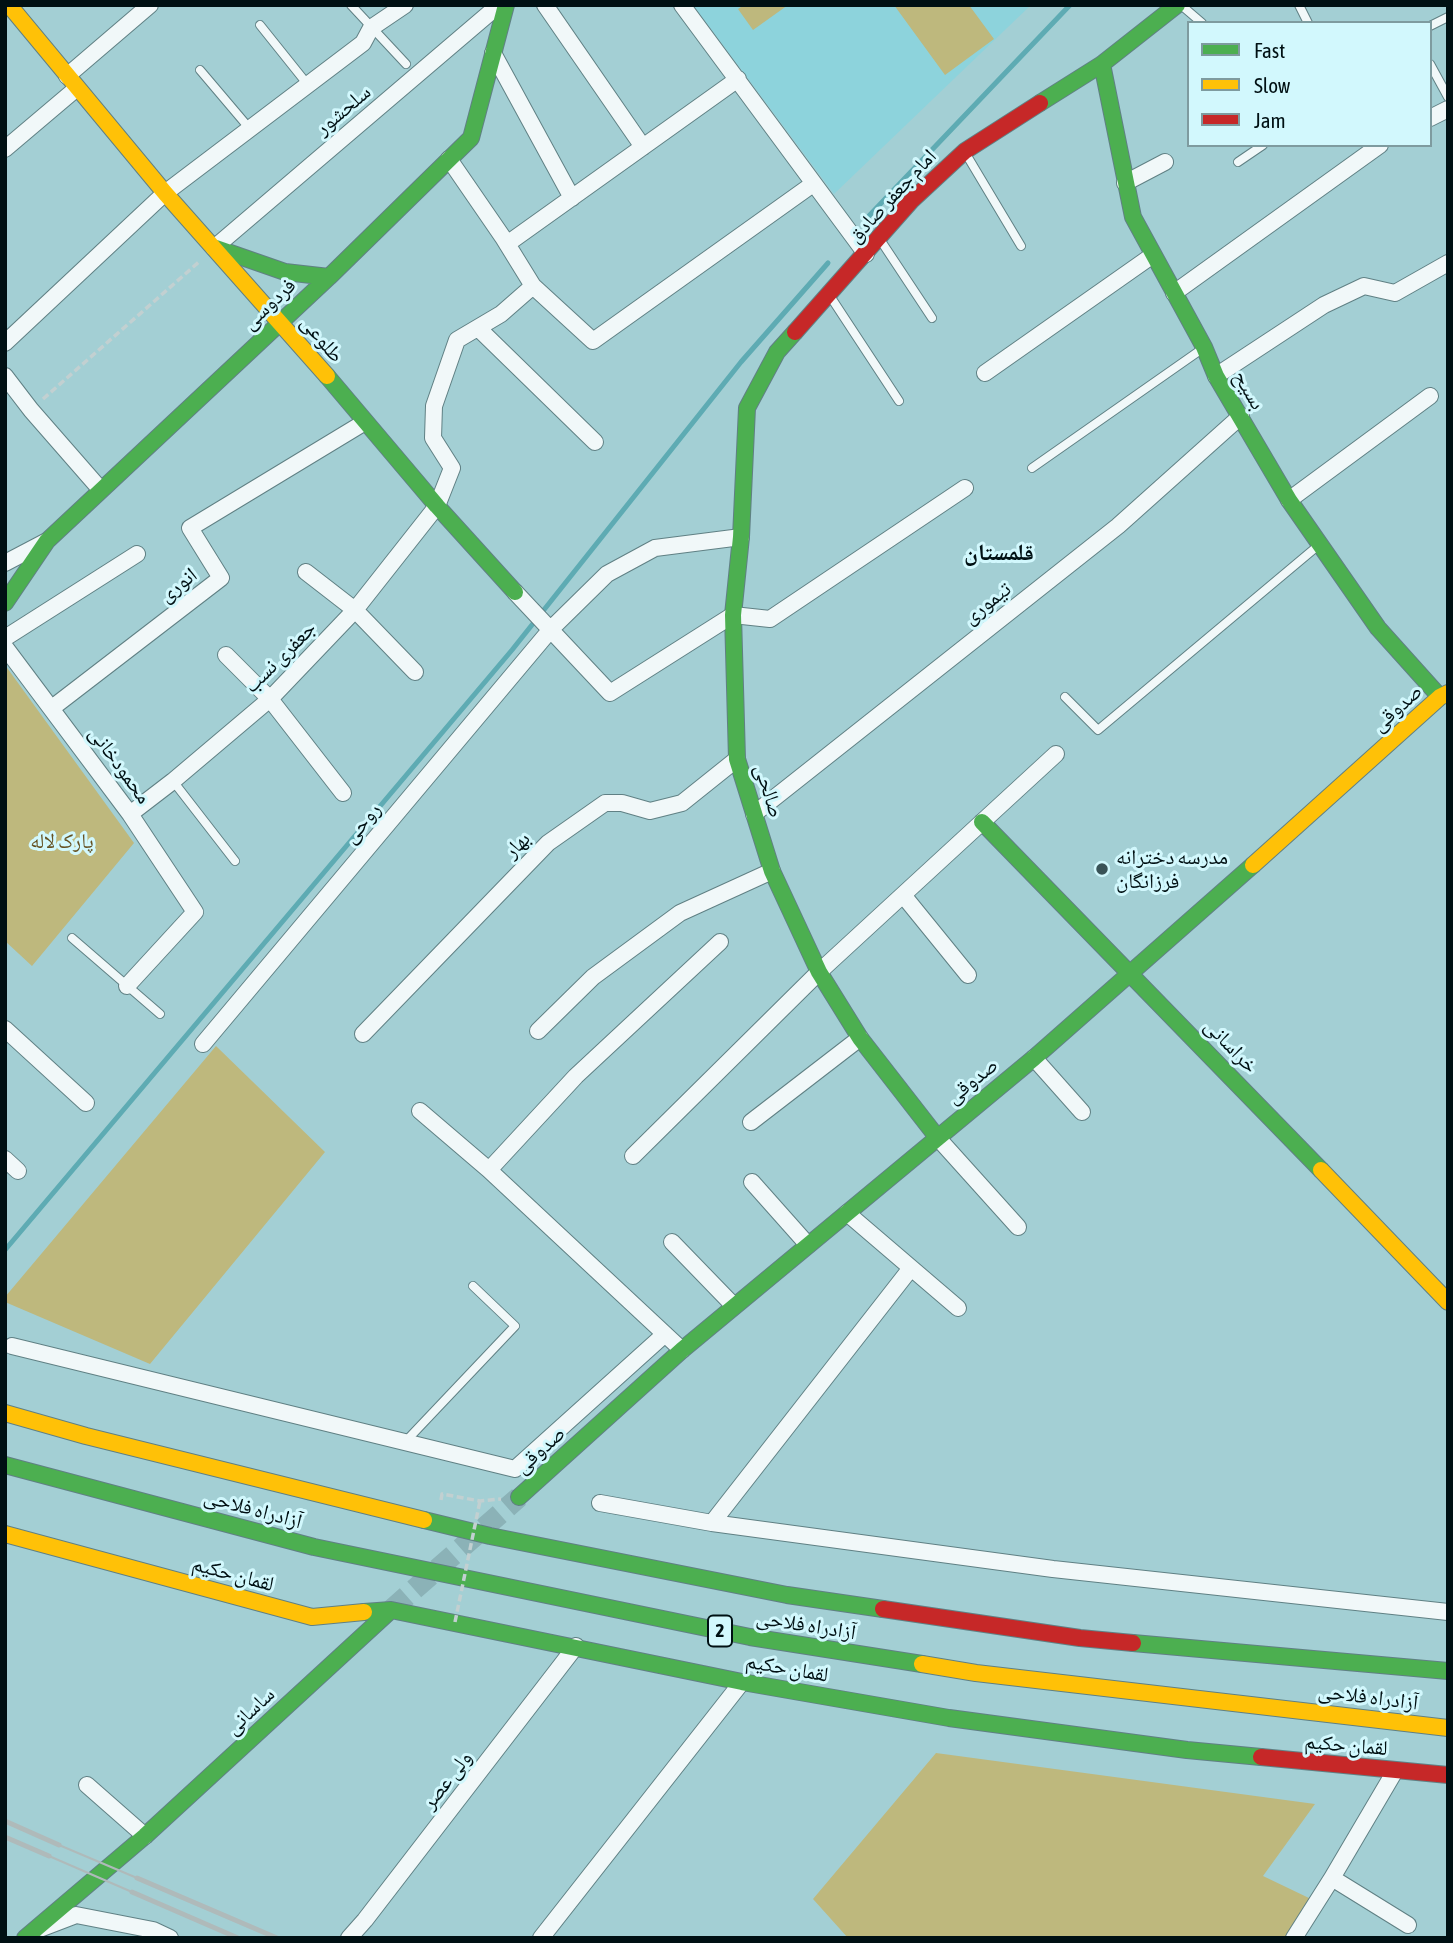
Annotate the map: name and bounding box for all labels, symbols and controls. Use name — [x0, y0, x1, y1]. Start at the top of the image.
legend — [1187, 21, 1432, 147]
text: Fast — [1254, 38, 1285, 62]
text: Slow — [1254, 73, 1290, 97]
street label: سلحشور — [310, 80, 376, 140]
text: Jam — [1254, 108, 1286, 132]
street label: امام جعفر صادق — [842, 144, 942, 248]
street label: فردوسی — [237, 273, 301, 335]
street label: طلوعی — [295, 310, 349, 368]
street label: بسیح — [1228, 366, 1270, 414]
district label: قلمستان — [964, 539, 1034, 567]
street label: انوری — [154, 562, 202, 608]
street label: تیموری — [958, 576, 1016, 630]
street label: جعفری نسب — [239, 616, 321, 698]
street label: صدوقی — [1366, 679, 1428, 737]
street label: محمودخانی — [83, 721, 157, 809]
street label: صالحی — [749, 761, 789, 821]
street label: روحی — [338, 797, 386, 849]
street label: بهار — [498, 826, 536, 864]
park label: پارک لاله — [30, 828, 94, 854]
place label: مدرسه دخترانه فرزانگان — [1116, 844, 1228, 894]
marker: مدرسه دخترانه فرزانگان — [1094, 861, 1110, 877]
street label: خراسانی — [1199, 1013, 1263, 1079]
street label: صدوقی — [941, 1052, 1003, 1110]
street label: صدوقی — [509, 1421, 571, 1479]
street label: آزادراه فلاحی — [201, 1484, 305, 1534]
street label: لقمان حکیم — [189, 1551, 277, 1597]
street label: آزادراه فلاحی — [754, 1605, 858, 1645]
road number: 2 — [708, 1616, 732, 1646]
street label: لقمان حکیم — [744, 1648, 830, 1688]
street label: آزادراه فلاحی — [1316, 1678, 1420, 1716]
street label: ساسانی — [220, 1682, 280, 1740]
street label: لقمان حکیم — [1303, 1729, 1389, 1761]
street label: ولی عصر — [416, 1746, 478, 1814]

